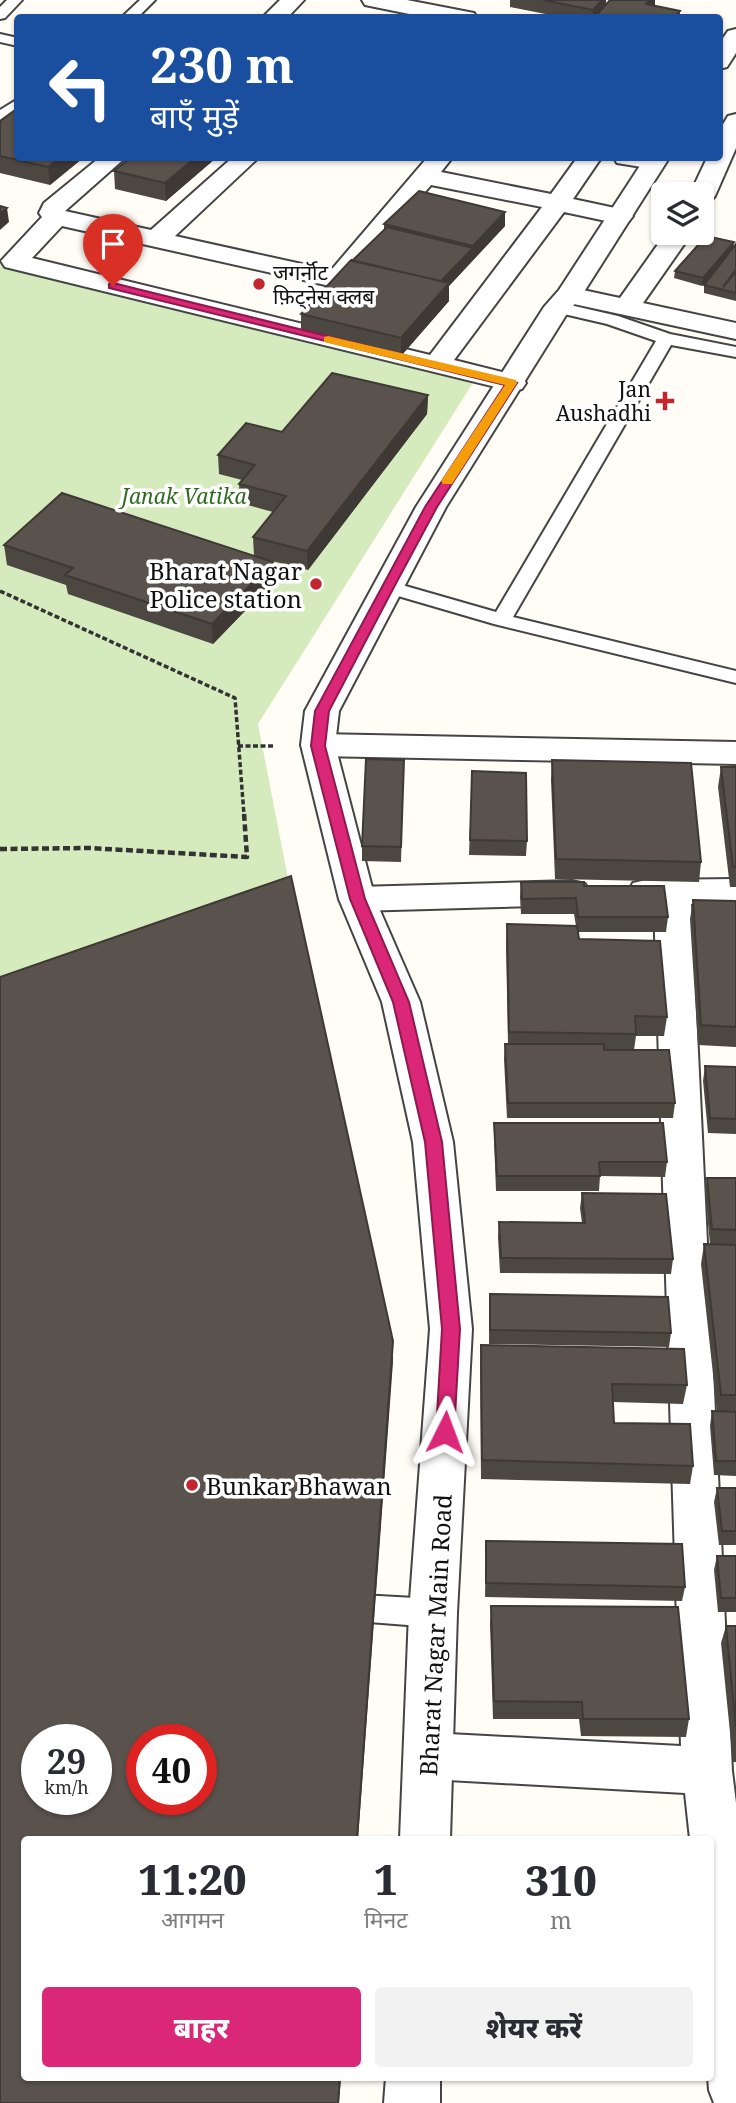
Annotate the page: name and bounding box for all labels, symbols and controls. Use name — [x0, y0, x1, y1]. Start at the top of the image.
text: 230 m — [150, 31, 294, 97]
icon: left — [35, 42, 126, 133]
text: बाएँ मुड़ें — [150, 94, 239, 137]
map controls — [651, 182, 714, 245]
button: layers — [651, 182, 714, 245]
pin — [83, 214, 143, 286]
icon: arrive — [94, 225, 132, 263]
place label: जगर्नॉट फ़िट्नेस क्लब — [273, 258, 375, 310]
marker: जगर्नॉट फ़िट्नेस क्लब — [251, 276, 267, 292]
place label: Jan Aushadhi — [556, 375, 651, 427]
marker: Jan Aushadhi — [657, 393, 673, 409]
park label: Janak Vatika — [117, 482, 247, 510]
place label: Bharat Nagar Police station — [149, 554, 302, 615]
marker: Bharat Nagar Police station — [308, 576, 324, 592]
position arrow — [408, 1395, 482, 1469]
place label: Bunkar Bhawan — [206, 1469, 392, 1502]
marker: Bunkar Bhawan — [184, 1477, 200, 1493]
street label: Bharat Nagar Main Road — [411, 1493, 459, 1777]
speed limit sign: 40 — [126, 1724, 217, 1815]
text: 29 — [47, 1737, 86, 1784]
text: km/h — [44, 1775, 89, 1799]
text: 11:20 — [138, 1850, 247, 1907]
text: 1 — [374, 1850, 398, 1907]
text: 310 — [525, 1851, 597, 1908]
text: आगमन — [161, 1903, 224, 1935]
text: मिनट — [364, 1903, 408, 1935]
text: m — [550, 1904, 572, 1936]
button: बाहर — [42, 1987, 361, 2067]
button: शेयर करें — [375, 1987, 693, 2067]

